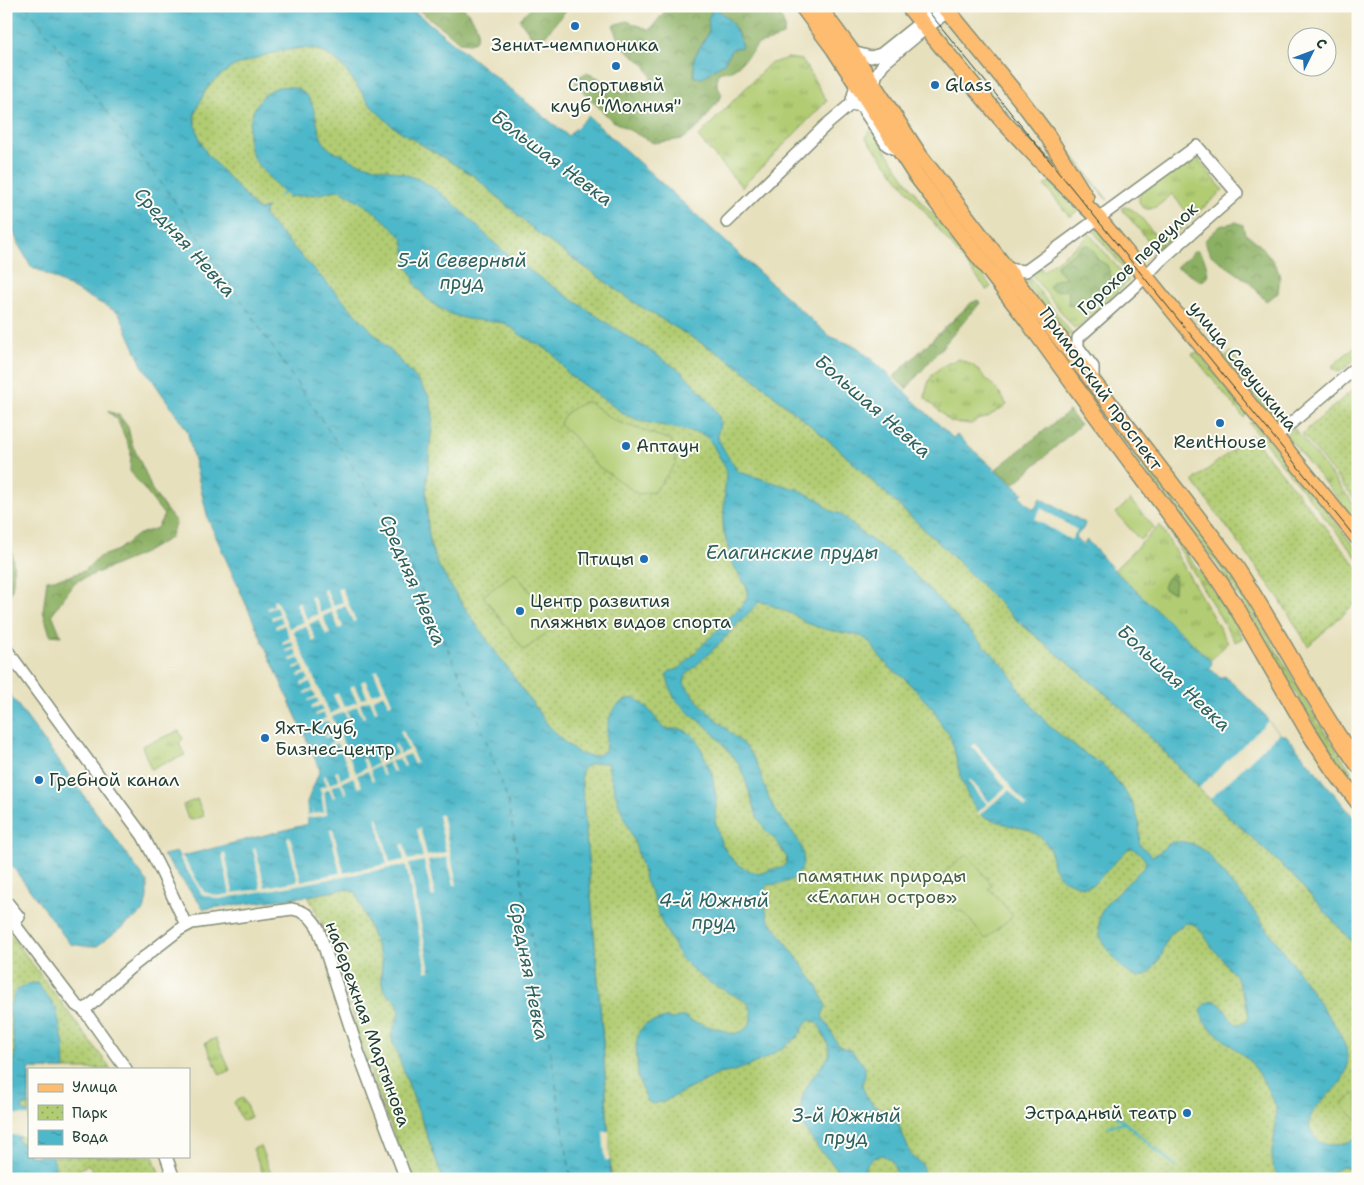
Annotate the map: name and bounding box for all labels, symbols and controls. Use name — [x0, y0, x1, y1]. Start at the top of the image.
marker: Зенит-чемпионика — [569, 20, 581, 32]
north arrow — [1286, 28, 1336, 78]
place label: Зенит-чемпионика — [491, 33, 659, 57]
text: С — [1312, 34, 1331, 53]
marker: Спортивый клуб "Молния" — [610, 60, 622, 72]
place label: Спортивый клуб "Молния" — [550, 73, 682, 118]
place label: Glass — [945, 73, 993, 97]
marker: Glass — [929, 79, 941, 91]
water label: Большая Невка — [486, 104, 618, 212]
water label: Средняя Невка — [129, 182, 241, 302]
street label: Горохов переулок — [1073, 197, 1204, 321]
water label: 5-й Северный пруд — [397, 248, 527, 295]
street label: улица Савушкина — [1183, 296, 1303, 436]
street label: Приморский проспект — [1034, 303, 1169, 476]
water label: Большая Невка — [810, 349, 936, 463]
marker: RentHouse — [1214, 417, 1226, 429]
place label: RentHouse — [1173, 430, 1267, 454]
place label: Аптаун — [636, 434, 699, 458]
marker: Аптаун — [620, 440, 632, 452]
water label: Средняя Невка — [374, 511, 452, 649]
water label: Елагинские пруды — [706, 540, 878, 565]
place label: Птицы — [577, 547, 634, 571]
marker: Птицы — [638, 553, 650, 565]
place label: Центр развития пляжных видов спорта — [530, 589, 731, 634]
marker: Центр развития пляжных видов спорта — [514, 605, 526, 617]
water label: Большая Невка — [1112, 619, 1236, 737]
place label: Яхт-Клуб, Бизнес-центр — [275, 716, 395, 761]
marker: Яхт-Клуб, Бизнес-центр — [259, 732, 271, 744]
place label: Гребной канал — [49, 768, 179, 792]
marker: Гребной канал — [33, 774, 45, 786]
park label: памятник природы «Елагин остров» — [798, 864, 966, 909]
water label: 4-й Южный пруд — [659, 888, 769, 935]
water label: Средняя Невка — [503, 900, 555, 1042]
street label: набережная Мартынова — [320, 918, 416, 1130]
legend — [28, 1068, 190, 1158]
text: Улица — [72, 1077, 118, 1097]
place label: Эстрадный театр — [1025, 1101, 1177, 1125]
text: Парк — [72, 1103, 108, 1123]
water label: 3-й Южный пруд — [791, 1103, 901, 1150]
marker: Эстрадный театр — [1181, 1107, 1193, 1119]
text: Вода — [72, 1127, 109, 1147]

